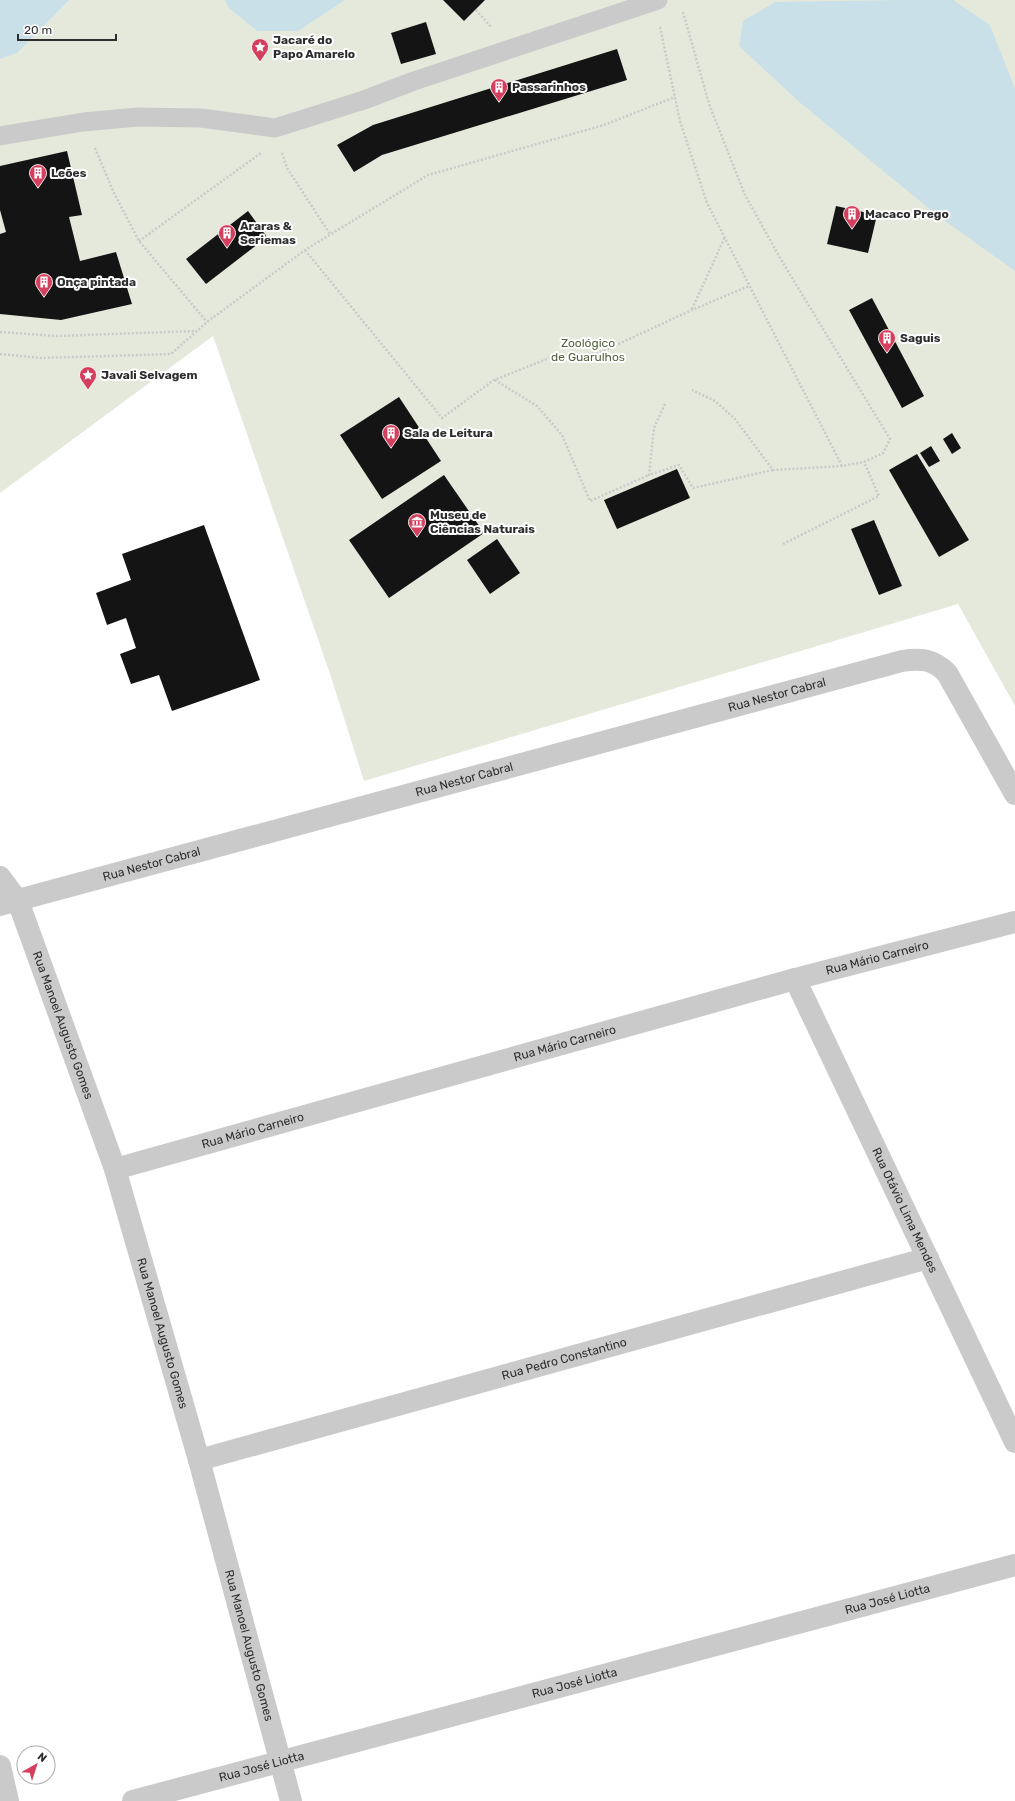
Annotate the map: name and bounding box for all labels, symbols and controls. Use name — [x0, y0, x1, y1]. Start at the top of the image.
scale bar — [18, 16, 116, 42]
text: 20 m — [24, 23, 52, 37]
place label: Jacaré do Papo Amarelo — [273, 33, 355, 61]
place icon: Jacaré do Papo Amarelo — [250, 37, 270, 62]
building icon: Passarinhos — [489, 77, 509, 102]
place label: Passarinhos — [512, 80, 586, 94]
building icon: Leões — [28, 163, 48, 188]
place label: Leões — [51, 166, 87, 180]
building icon: Macaco Prego — [842, 204, 862, 229]
place label: Macaco Prego — [865, 207, 949, 221]
place label: Araras & Seriemas — [240, 219, 296, 247]
building icon: Araras & Seriemas — [217, 223, 237, 248]
building icon: Onça pintada — [34, 272, 54, 297]
place label: Onça pintada — [57, 275, 136, 289]
building icon: Saguis — [877, 328, 897, 353]
place label: Saguis — [900, 331, 941, 345]
park label: Zoológico de Guarulhos — [551, 336, 625, 364]
place icon: Javali Selvagem — [78, 365, 98, 390]
place label: Javali Selvagem — [101, 368, 198, 382]
building icon: Sala de Leitura — [381, 423, 401, 448]
place label: Sala de Leitura — [404, 426, 493, 440]
place label: Museu de Ciências Naturais — [430, 508, 535, 536]
museum icon: Museu de Ciências Naturais — [407, 512, 427, 537]
street label: Rua Nestor Cabral — [727, 675, 827, 715]
street label: Rua Nestor Cabral — [414, 759, 515, 799]
street label: Rua Nestor Cabral — [101, 844, 202, 884]
street label: Rua Mário Carneiro — [824, 938, 930, 978]
street label: Rua Manoel Augusto Gomes — [30, 949, 96, 1101]
street label: Rua Mário Carneiro — [512, 1022, 618, 1064]
street label: Rua Mário Carneiro — [200, 1110, 306, 1151]
street label: Rua Otávio Lima Mendes — [869, 1145, 941, 1275]
street label: Rua Manoel Augusto Gomes — [134, 1256, 191, 1410]
street label: Rua Pedro Constantino — [500, 1335, 628, 1383]
street label: Rua Manoel Augusto Gomes — [222, 1568, 276, 1723]
street label: Rua José Liotta — [843, 1581, 932, 1617]
street label: Rua José Liotta — [530, 1665, 619, 1701]
north arrow — [16, 1745, 56, 1785]
street label: Rua José Liotta — [217, 1749, 306, 1785]
text: N — [35, 1750, 49, 1765]

